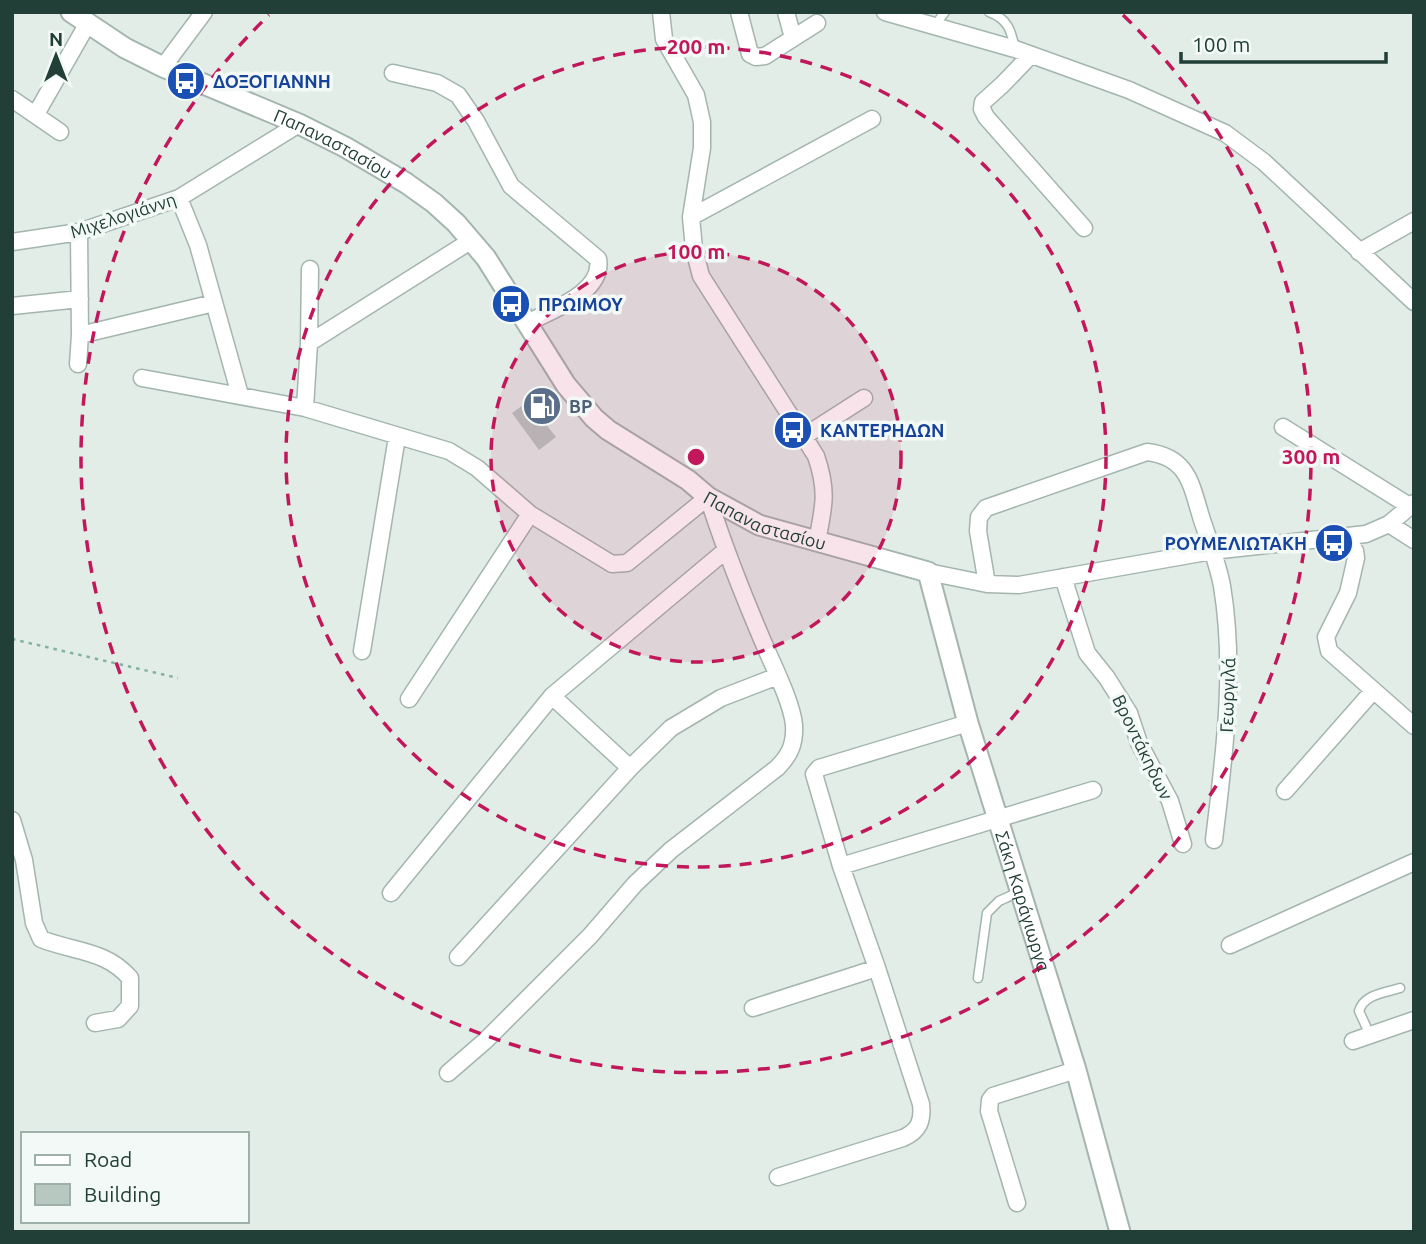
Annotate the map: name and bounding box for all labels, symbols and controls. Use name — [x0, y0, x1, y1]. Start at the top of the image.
north arrow — [21, 21, 91, 91]
scale bar — [1181, 21, 1386, 65]
text: N — [49, 28, 63, 50]
text: 100 m — [1192, 32, 1250, 56]
text: 200 m — [667, 34, 725, 58]
bus stop icon: ΔΟΞΟΓΙΑΝΝΗ — [165, 60, 207, 102]
place label: ΔΟΞΟΓΙΑΝΝΗ — [213, 71, 331, 91]
street label: Παπαναστασίου — [271, 105, 396, 182]
street label: Μιχελογιάννη — [68, 188, 178, 242]
text: 100 m — [667, 239, 725, 263]
bus stop icon: ΠΡΩΙΜΟΥ — [490, 283, 532, 325]
place label: ΠΡΩΙΜΟΥ — [538, 294, 623, 314]
fuel station icon: BP — [521, 385, 563, 427]
place label: BP — [569, 396, 592, 416]
bus stop icon: ΚΑΝΤΕΡΗΔΩΝ — [772, 409, 814, 451]
place label: ΚΑΝΤΕΡΗΔΩΝ — [820, 420, 945, 440]
text: 300 m — [1282, 444, 1340, 468]
centre of rings — [684, 445, 708, 469]
street label: Παπαναστασίου — [701, 487, 828, 553]
bus stop icon: ΡΟΥΜΕΛΙΩΤΑΚΗ — [1313, 522, 1355, 564]
place label: ΡΟΥΜΕΛΙΩΤΑΚΗ — [1165, 533, 1307, 553]
street label: Γεωργιλά — [1216, 657, 1238, 733]
street label: Βροντάκηδων — [1109, 691, 1177, 803]
street label: Σάκη Καράγιωργα — [992, 828, 1055, 974]
legend — [21, 1132, 248, 1223]
text: Road — [84, 1147, 132, 1171]
text: Building — [84, 1182, 161, 1206]

